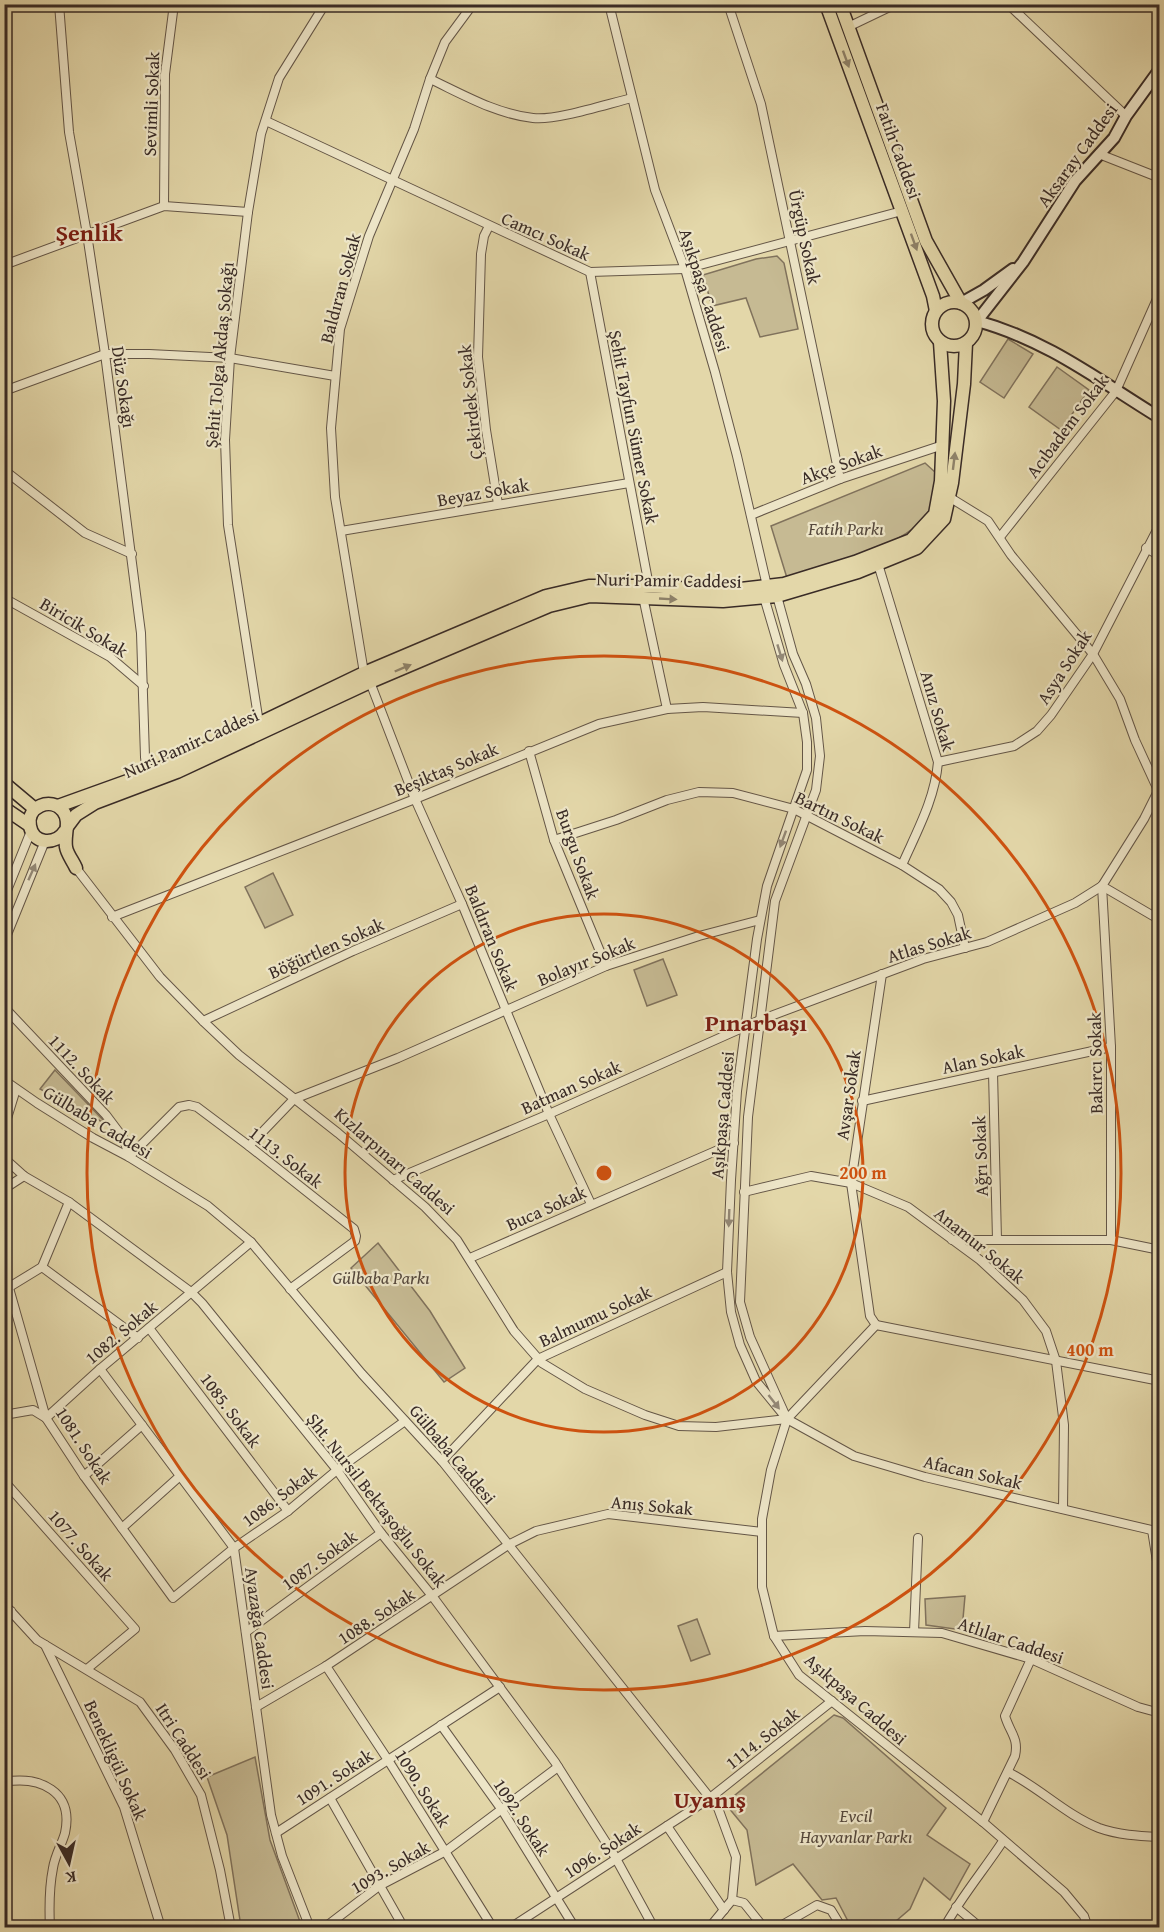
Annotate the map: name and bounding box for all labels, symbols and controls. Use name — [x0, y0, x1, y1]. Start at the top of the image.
street label: Sevimli Sokak — [136, 50, 166, 157]
one-way arrow — [842, 51, 852, 69]
street label: Aksaray Caddesi — [1030, 97, 1124, 213]
street label: Fatih Caddesi — [869, 99, 929, 203]
street label: Ürgüp Sokak — [782, 187, 828, 288]
street label: Camcı Sokak — [497, 204, 596, 268]
district label: Şenlik — [55, 215, 123, 250]
street label: Aşıkpaşa Caddesi — [672, 225, 738, 355]
street label: Baldıran Sokak — [312, 229, 368, 346]
one-way arrow — [909, 234, 919, 252]
street label: Şehit Tolga Akdaş Sokağı — [197, 261, 241, 449]
street label: Şehit Tayfun Sümer Sokak — [602, 328, 666, 527]
street label: Çekirdek Sokak — [450, 342, 489, 461]
street label: Düz Sokağı — [105, 344, 143, 430]
street label: Acıbadem Sokak — [1019, 368, 1115, 483]
street label: Akçe Sokak — [796, 436, 886, 491]
one-way arrow — [949, 451, 959, 470]
street label: Beyaz Sokak — [435, 471, 532, 513]
park label: Fatih Parkı — [807, 515, 884, 542]
street label: Nuri Pamir Caddesi — [596, 565, 742, 595]
street label: Biricik Sokak — [35, 590, 134, 664]
one-way arrow — [658, 594, 677, 603]
street label: Asya Sokak — [1030, 624, 1099, 710]
one-way arrow — [776, 644, 785, 662]
one-way arrow — [394, 663, 412, 673]
street label: Anız Sokak — [914, 668, 963, 755]
street label: Nuri Pamir Caddesi — [119, 701, 263, 785]
street label: Beşiktaş Sokak — [390, 735, 503, 803]
street label: Bartın Sokak — [791, 784, 890, 851]
street label: Burgu Sokak — [549, 805, 607, 904]
one-way arrow — [777, 831, 787, 849]
one-way arrow — [27, 862, 37, 880]
street label: Baldıran Sokak — [458, 881, 526, 996]
street label: Böğürtlen Sokak — [264, 910, 389, 986]
street label: Atlas Sokak — [884, 918, 975, 970]
street label: Bolayır Sokak — [533, 929, 640, 993]
district label: Pınarbaşı — [705, 1005, 807, 1040]
street label: Bakırcı Sokak — [1081, 1011, 1109, 1114]
street label: 1112. Sokak — [42, 1028, 122, 1111]
street label: Alan Sokak — [939, 1037, 1027, 1081]
street label: Avşar Sokak — [828, 1047, 868, 1142]
street label: Aşıkpaşa Caddesi — [703, 1050, 741, 1180]
street label: Batman Sokak — [517, 1053, 626, 1121]
street label: Gülbaba Caddesi — [38, 1079, 158, 1165]
street label: Kızlarpınarı Caddesi — [329, 1101, 461, 1221]
street label: Ağrı Sokak — [965, 1114, 995, 1197]
street label: 1113. Sokak — [243, 1119, 330, 1195]
text: 200 m — [839, 1159, 887, 1186]
centre of rings — [594, 1163, 614, 1183]
street label: Buca Sokak — [502, 1178, 591, 1238]
street label: Anamur Sokak — [929, 1200, 1032, 1291]
one-way arrow — [725, 1209, 734, 1228]
park label: Gülbaba Parkı — [332, 1264, 430, 1291]
street label: Balmumu Sokak — [534, 1278, 656, 1354]
street label: 1082. Sokak — [79, 1293, 164, 1371]
text: 400 m — [1066, 1336, 1114, 1363]
street label: 1085. Sokak — [194, 1367, 269, 1454]
one-way arrow — [767, 1395, 779, 1410]
street label: Gülbaba Caddesi — [403, 1398, 503, 1510]
street label: 1081. Sokak — [49, 1401, 120, 1490]
street label: Şht. Nursil Bektaşoğlu Sokak — [300, 1407, 454, 1594]
street label: Afacan Sokak — [921, 1448, 1026, 1497]
street label: 1086. Sokak — [236, 1458, 323, 1533]
street label: Anış Sokak — [610, 1488, 695, 1522]
street label: 1077. Sokak — [42, 1503, 121, 1588]
street label: 1087. Sokak — [276, 1523, 363, 1597]
street label: Ayazağa Caddesi — [238, 1565, 282, 1691]
street label: 1088. Sokak — [332, 1580, 421, 1651]
street label: Atlılar Caddesi — [954, 1609, 1068, 1671]
street label: Aşıkpaşa Caddesi — [799, 1647, 913, 1751]
street label: Benekligül Sokak — [77, 1696, 155, 1825]
street label: Itri Caddesi — [149, 1697, 219, 1785]
street label: 1114. Sokak — [719, 1700, 806, 1776]
street label: 1091. Sokak — [290, 1741, 379, 1812]
street label: 1090. Sokak — [388, 1744, 458, 1833]
street label: 1092. Sokak — [487, 1773, 558, 1862]
district label: Uyanış — [674, 1782, 746, 1817]
park label: Evcil Hayvanlar Parkı — [799, 1802, 913, 1850]
street label: 1096. Sokak — [558, 1814, 647, 1885]
north arrow — [39, 1833, 99, 1893]
street label: 1093. Sokak — [345, 1833, 435, 1901]
text: K — [64, 1865, 78, 1891]

